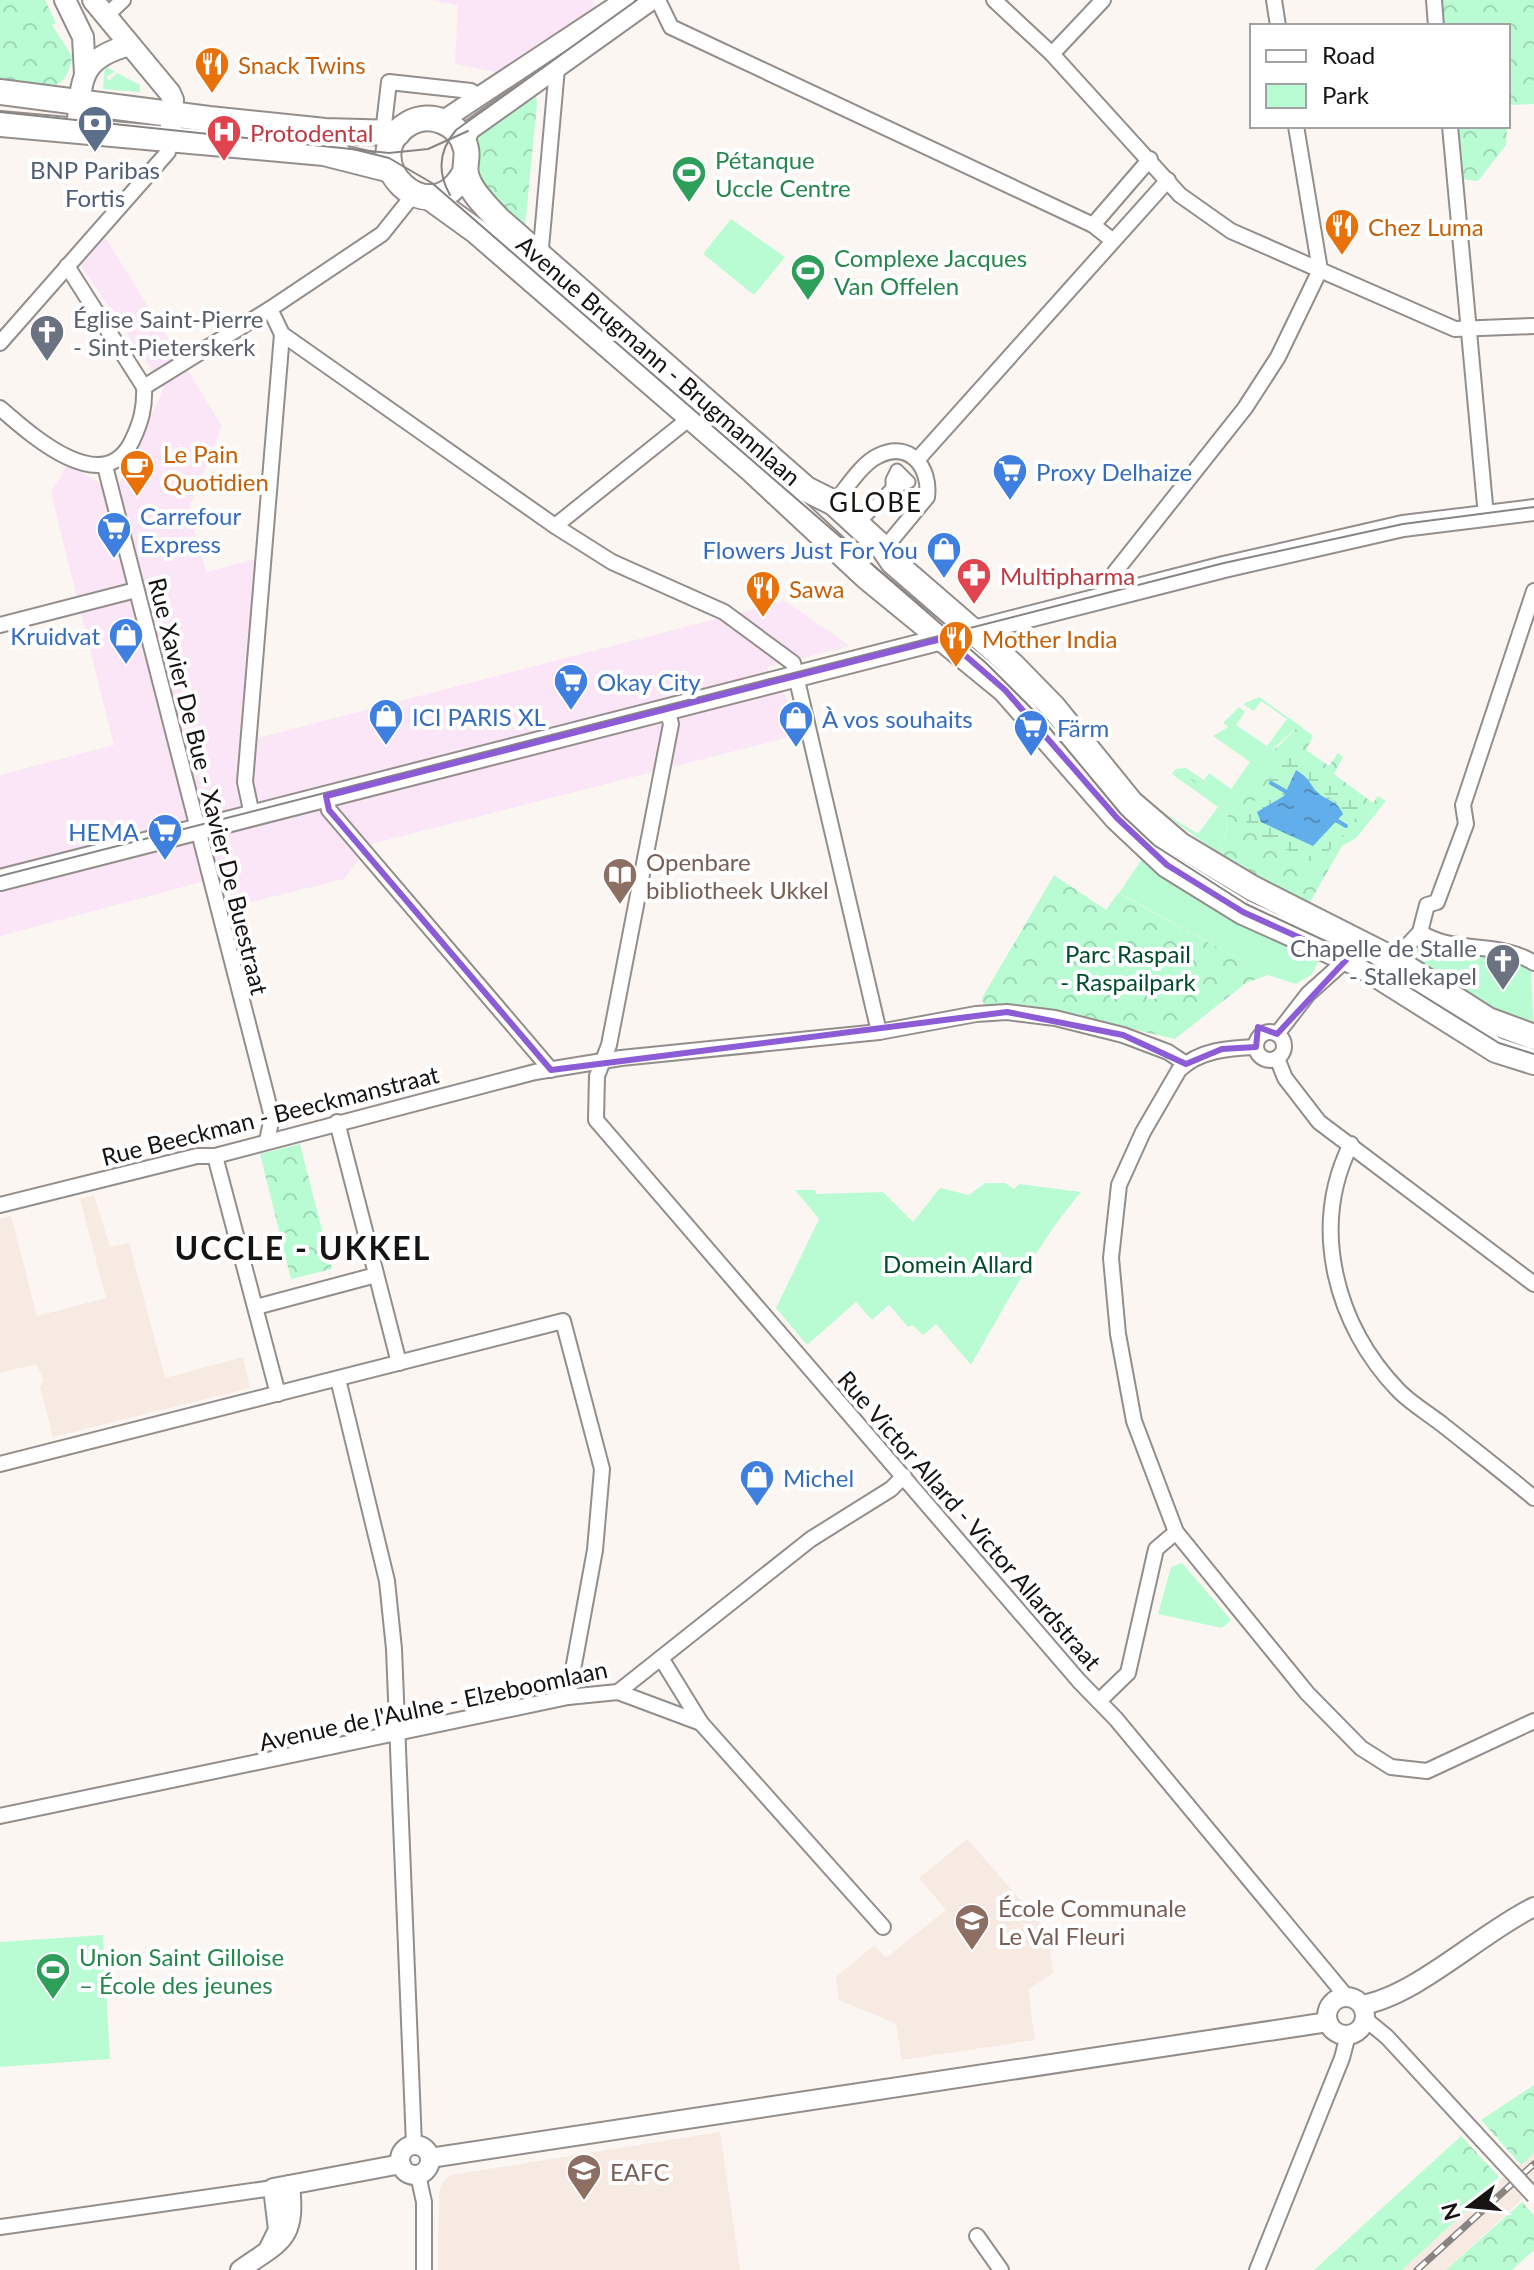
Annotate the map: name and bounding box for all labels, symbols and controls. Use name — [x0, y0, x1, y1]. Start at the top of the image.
legend — [1250, 24, 1510, 128]
text: Road — [1322, 40, 1375, 69]
restaurant icon: Snack Twins — [193, 45, 231, 95]
place label: Snack Twins — [238, 50, 366, 79]
text: Park — [1322, 80, 1370, 109]
bank icon: BNP Paribas Fortis — [76, 104, 114, 154]
hospital icon: Protodental — [205, 113, 243, 163]
place label: Protodental — [250, 118, 374, 147]
place label: Pétanque Uccle Centre — [715, 145, 851, 202]
sports icon: Pétanque Uccle Centre — [670, 154, 708, 204]
place label: BNP Paribas Fortis — [30, 155, 160, 212]
restaurant icon: Chez Luma — [1323, 207, 1361, 257]
place label: Chez Luma — [1368, 212, 1484, 241]
street label: Avenue Brugmann - Brugmannlaan — [511, 229, 807, 491]
place label: Complexe Jacques Van Offelen — [834, 243, 1027, 300]
sports icon: Complexe Jacques Van Offelen — [789, 252, 827, 302]
place label: Église Saint-Pierre - Sint-Pieterskerk — [73, 304, 263, 361]
church icon: Église Saint-Pierre - Sint-Pieterskerk — [28, 313, 66, 363]
place label: Le Pain Quotidien — [163, 439, 269, 496]
cafe icon: Le Pain Quotidien — [118, 448, 156, 498]
supermarket icon: Proxy Delhaize — [991, 452, 1029, 502]
place label: Proxy Delhaize — [1036, 457, 1192, 486]
district label: GLOBE — [829, 486, 923, 518]
place label: Carrefour Express — [140, 501, 241, 558]
supermarket icon: Carrefour Express — [95, 510, 133, 560]
shop icon: Flowers Just For You — [925, 530, 963, 580]
place label: Flowers Just For You — [702, 535, 918, 564]
pharmacy icon: Multipharma — [955, 556, 993, 606]
place label: Multipharma — [1000, 561, 1135, 590]
restaurant icon: Sawa — [744, 569, 782, 619]
street label: Rue Xavier De Bue - Xavier De Buestraat — [143, 574, 275, 998]
place label: Sawa — [789, 574, 844, 603]
shop icon: Kruidvat — [107, 616, 145, 666]
restaurant icon: Mother India — [937, 619, 975, 669]
place label: Kruidvat — [10, 621, 100, 650]
place label: Mother India — [982, 624, 1117, 653]
supermarket icon: Okay City — [552, 662, 590, 712]
place label: Okay City — [597, 667, 701, 696]
shop icon: ICI PARIS XL — [367, 697, 405, 747]
shop icon: À vos souhaits — [777, 699, 815, 749]
place label: ICI PARIS XL — [412, 702, 546, 731]
place label: À vos souhaits — [822, 704, 973, 733]
supermarket icon: Färm — [1012, 708, 1050, 758]
place label: Färm — [1057, 713, 1109, 742]
supermarket icon: HEMA — [146, 812, 184, 862]
place label: HEMA — [68, 817, 140, 846]
place label: Openbare bibliotheek Ukkel — [646, 847, 829, 904]
library icon: Openbare bibliotheek Ukkel — [601, 856, 639, 906]
place label: Chapelle de Stalle - Stallekapel — [1290, 933, 1477, 990]
park label: Parc Raspail - Raspailpark — [1060, 939, 1196, 996]
church icon: Chapelle de Stalle - Stallekapel — [1484, 942, 1522, 992]
street label: Rue Beeckman - Beeckmanstraat — [98, 1059, 442, 1171]
district label: UCCLE - UKKEL — [175, 1228, 431, 1267]
park label: Domein Allard — [883, 1249, 1033, 1278]
street label: Rue Victor Allard - Victor Allardstraat — [832, 1365, 1108, 1676]
shop icon: Michel — [738, 1458, 776, 1508]
place label: Michel — [783, 1463, 854, 1492]
street label: Avenue de l'Aulne - Elzeboomlaan — [256, 1654, 610, 1756]
place label: École Communale Le Val Fleuri — [998, 1893, 1187, 1950]
school or university icon: École Communale Le Val Fleuri — [953, 1902, 991, 1952]
place label: Union Saint Gilloise – École des jeunes — [79, 1942, 284, 1999]
sports icon: Union Saint Gilloise – École des jeunes — [34, 1951, 72, 2001]
school or university icon: EAFC — [565, 2152, 603, 2202]
place label: EAFC — [610, 2157, 670, 2186]
north arrow — [1430, 2166, 1510, 2246]
text: N — [1435, 2200, 1466, 2224]

